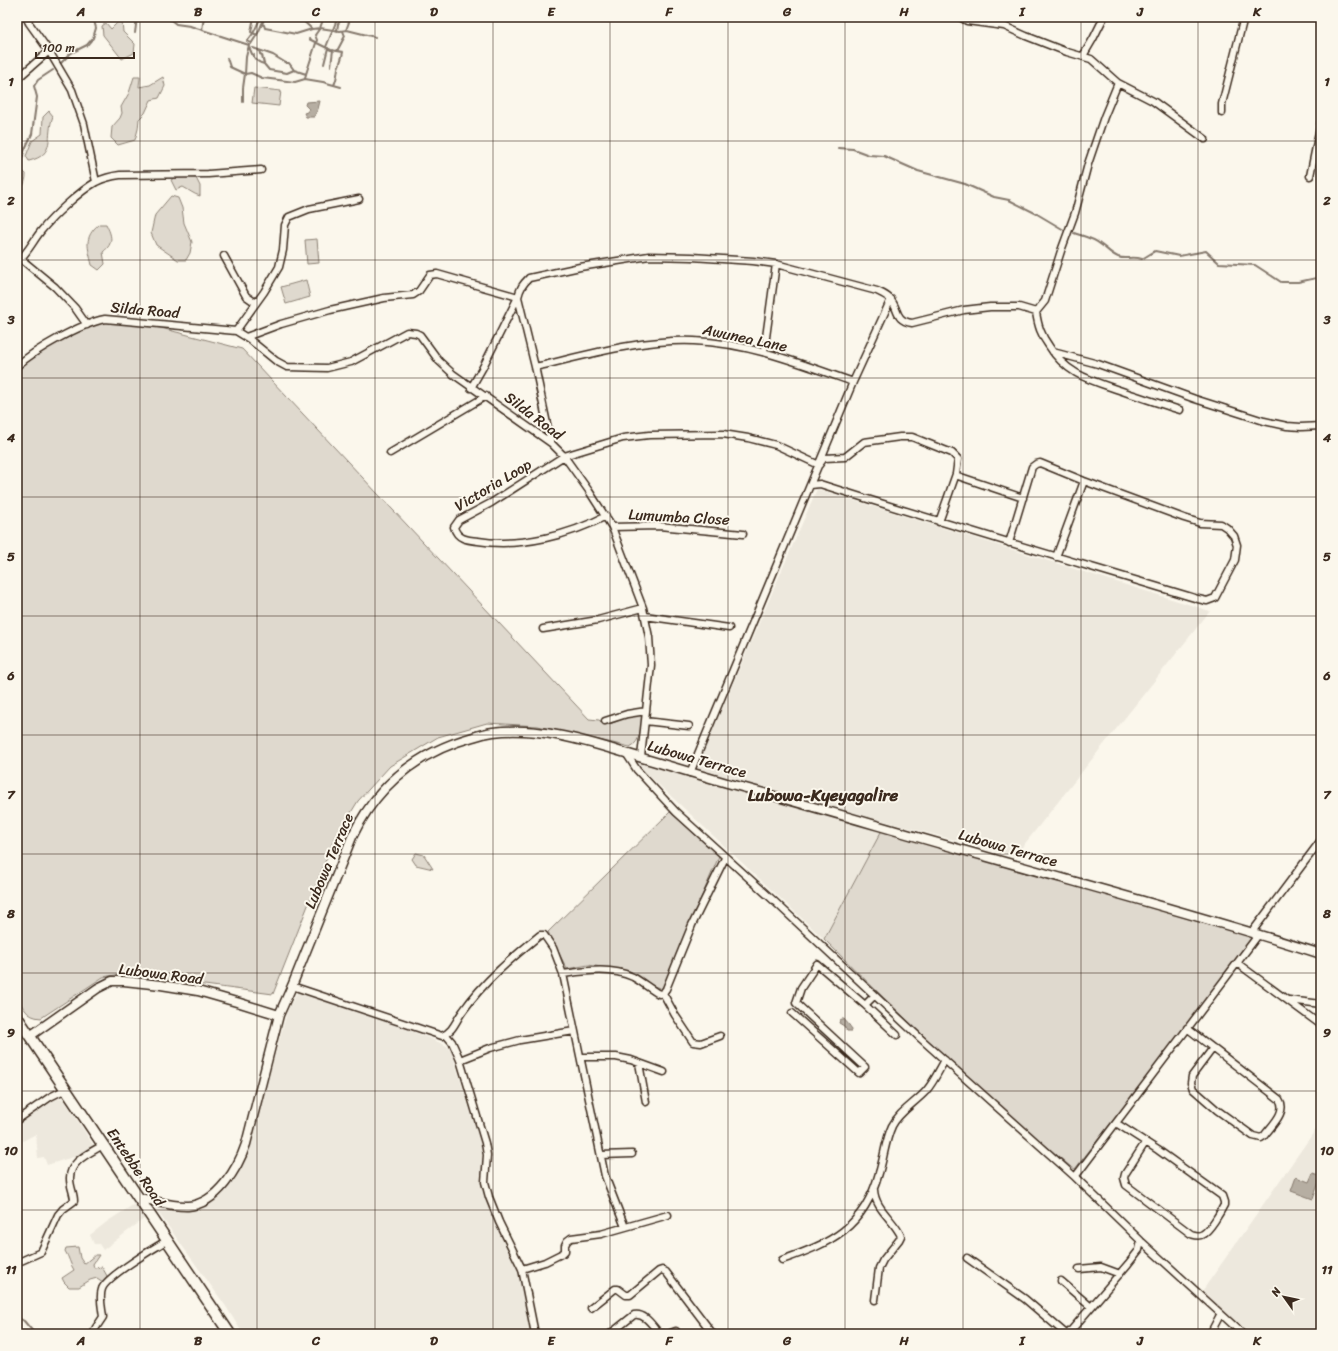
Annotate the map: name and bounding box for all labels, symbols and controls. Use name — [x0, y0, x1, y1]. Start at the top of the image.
text: A — [76, 0, 85, 23]
text: B — [194, 0, 203, 23]
text: C — [311, 0, 321, 23]
text: D — [430, 0, 438, 23]
text: E — [547, 0, 556, 23]
text: F — [664, 0, 673, 23]
text: G — [782, 0, 792, 23]
text: H — [898, 0, 909, 23]
text: I — [1018, 0, 1026, 23]
text: J — [1136, 0, 1144, 23]
text: K — [1252, 0, 1262, 23]
scale bar — [36, 34, 134, 60]
text: 100 m — [42, 37, 75, 59]
text: 1 — [8, 70, 14, 93]
text: 1 — [1324, 70, 1330, 93]
text: 2 — [6, 189, 15, 212]
text: 2 — [1322, 189, 1331, 212]
street label: Silda Road — [109, 294, 182, 326]
text: 3 — [6, 308, 15, 331]
text: 3 — [1322, 308, 1331, 331]
street label: Awunea Lane — [699, 316, 790, 360]
street label: Silda Road — [499, 385, 570, 448]
text: 4 — [6, 426, 16, 449]
text: 4 — [1322, 426, 1332, 449]
street label: Victoria Loop — [449, 452, 537, 518]
street label: Lumumba Close — [628, 501, 731, 533]
text: 5 — [7, 545, 15, 568]
text: 5 — [1323, 545, 1331, 568]
text: 6 — [6, 664, 15, 687]
text: 6 — [1322, 664, 1331, 687]
street label: Lubowa Terrace — [644, 732, 750, 786]
district label: Lubowa-Kyeyagalire — [748, 780, 899, 810]
text: 7 — [7, 783, 16, 806]
text: 7 — [1323, 783, 1332, 806]
street label: Lubowa Terrace — [297, 809, 361, 913]
street label: Lubowa Terrace — [955, 821, 1061, 875]
text: 8 — [6, 902, 15, 925]
text: 8 — [1322, 902, 1331, 925]
street label: Lubowa Road — [117, 956, 206, 992]
text: 9 — [7, 1021, 15, 1044]
text: 9 — [1323, 1021, 1331, 1044]
street label: Entebbe Road — [100, 1122, 173, 1213]
text: 10 — [4, 1139, 18, 1162]
text: 10 — [1320, 1139, 1334, 1162]
text: 11 — [5, 1258, 17, 1281]
text: 11 — [1321, 1258, 1333, 1281]
north arrow — [1264, 1277, 1304, 1317]
text: N — [1265, 1283, 1286, 1301]
text: A — [76, 1329, 85, 1351]
text: B — [194, 1329, 203, 1351]
text: C — [311, 1329, 321, 1351]
text: D — [430, 1329, 438, 1351]
text: E — [547, 1329, 556, 1351]
text: F — [664, 1329, 673, 1351]
text: G — [782, 1329, 792, 1351]
text: H — [898, 1329, 909, 1351]
text: I — [1018, 1329, 1026, 1351]
text: J — [1136, 1329, 1144, 1351]
text: K — [1252, 1329, 1262, 1351]

